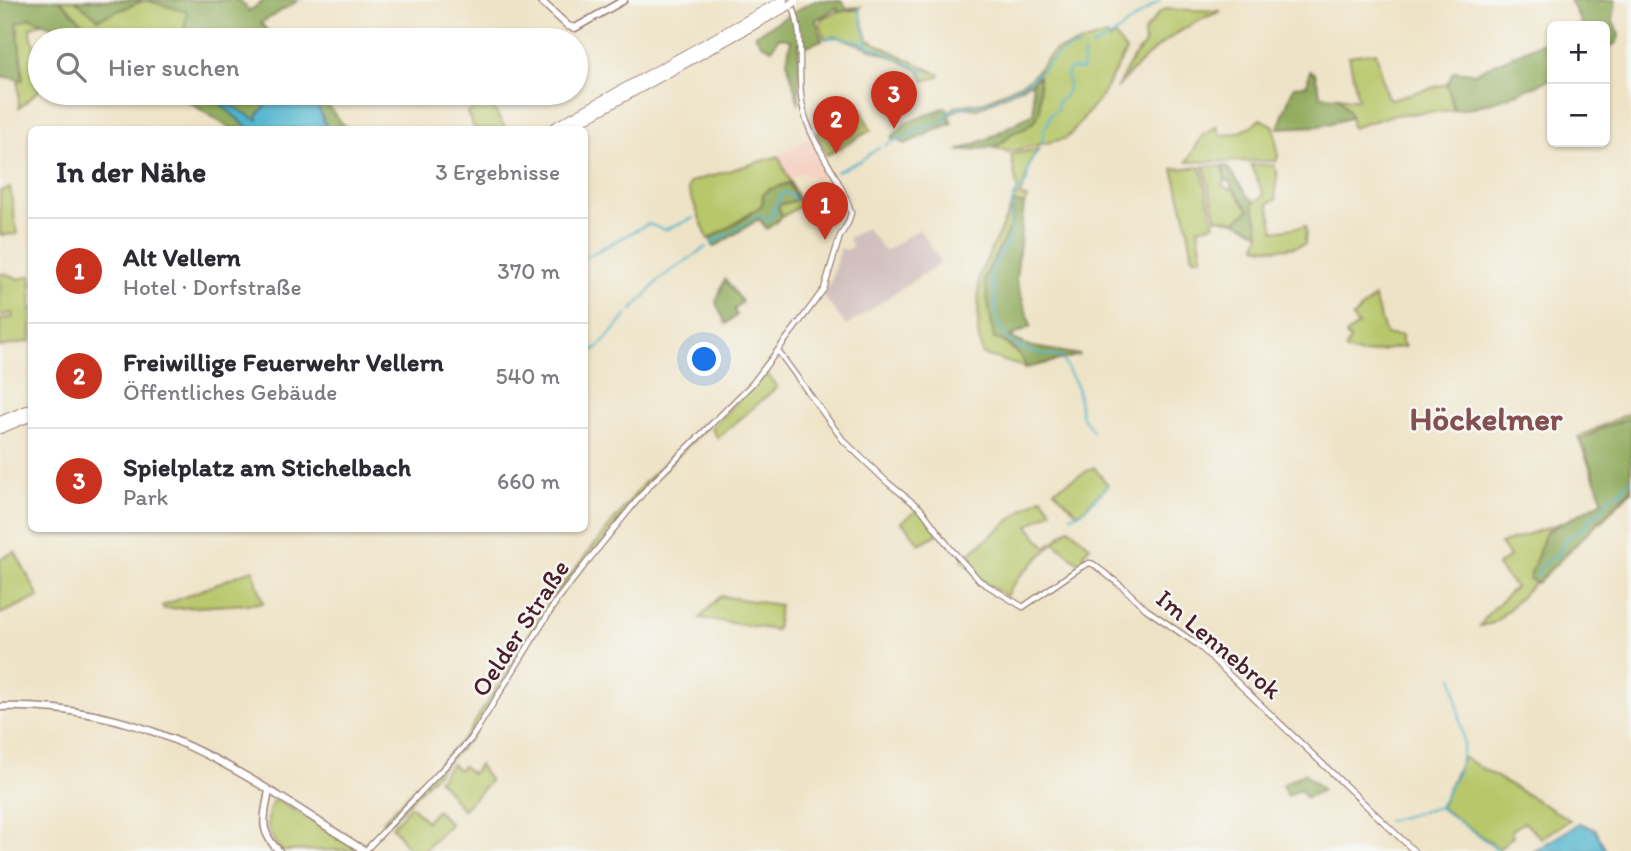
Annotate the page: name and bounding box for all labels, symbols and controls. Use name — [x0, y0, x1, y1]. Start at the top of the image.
map controls — [1547, 21, 1610, 147]
button: + — [1547, 21, 1610, 84]
search box — [28, 28, 588, 105]
icon: search — [52, 48, 90, 86]
text: Hier suchen — [108, 51, 240, 83]
pin: 3 — [871, 71, 917, 129]
button: − — [1547, 84, 1610, 147]
pin: 2 — [813, 96, 859, 154]
text: In der Nähe — [56, 153, 206, 190]
text: 3 Ergebnisse — [435, 158, 560, 186]
pin: 1 — [802, 182, 848, 240]
text: Alt Vellern — [123, 241, 241, 273]
text: 1 — [74, 257, 84, 285]
text: 370 m — [497, 257, 560, 285]
text: Hotel · Dorfstraße — [123, 273, 302, 301]
your location — [687, 342, 721, 376]
text: Freiwillige Feuerwehr Vellern — [123, 346, 444, 378]
text: 2 — [73, 362, 85, 390]
text: 540 m — [495, 362, 560, 390]
text: Öffentliches Gebäude — [123, 378, 337, 406]
district label: Höckelmer — [1410, 399, 1563, 438]
text: Spielplatz am Stichelbach — [123, 451, 411, 483]
text: 3 — [73, 467, 85, 495]
text: 660 m — [497, 467, 560, 495]
text: Park — [123, 483, 168, 511]
street label: Oelder Straße — [464, 554, 576, 702]
street label: Im Lennebrok — [1150, 582, 1289, 706]

